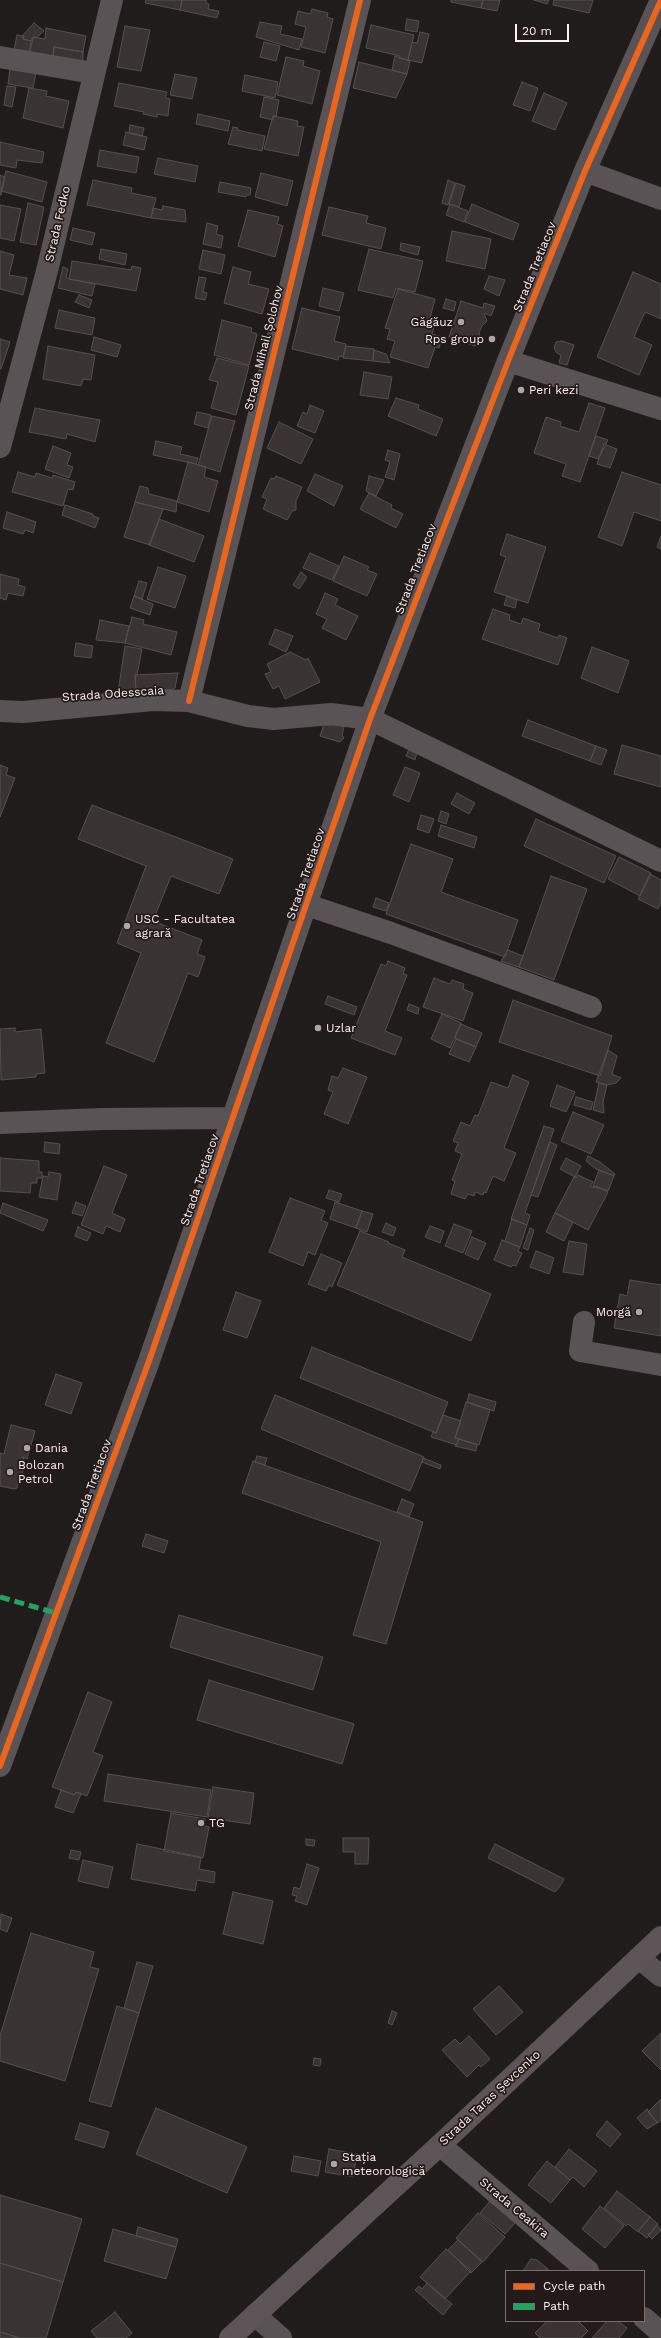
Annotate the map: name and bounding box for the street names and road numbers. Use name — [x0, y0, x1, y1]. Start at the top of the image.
street label: Strada Fedko — [42, 185, 74, 263]
street label: Strada Tretiacov — [510, 220, 560, 314]
street label: Strada Mihail Șolohov — [242, 284, 286, 412]
street label: Strada Tretiacov — [392, 522, 440, 616]
street label: Strada Odesscaia — [62, 683, 164, 705]
street label: Strada Tretiacov — [284, 826, 328, 922]
street label: Strada Tretiacov — [178, 1132, 222, 1228]
street label: Strada Tretiacov — [69, 1438, 115, 1532]
street label: Strada Taras Șevcenko — [436, 2047, 544, 2149]
street label: Strada Ceakira — [476, 2175, 552, 2241]

